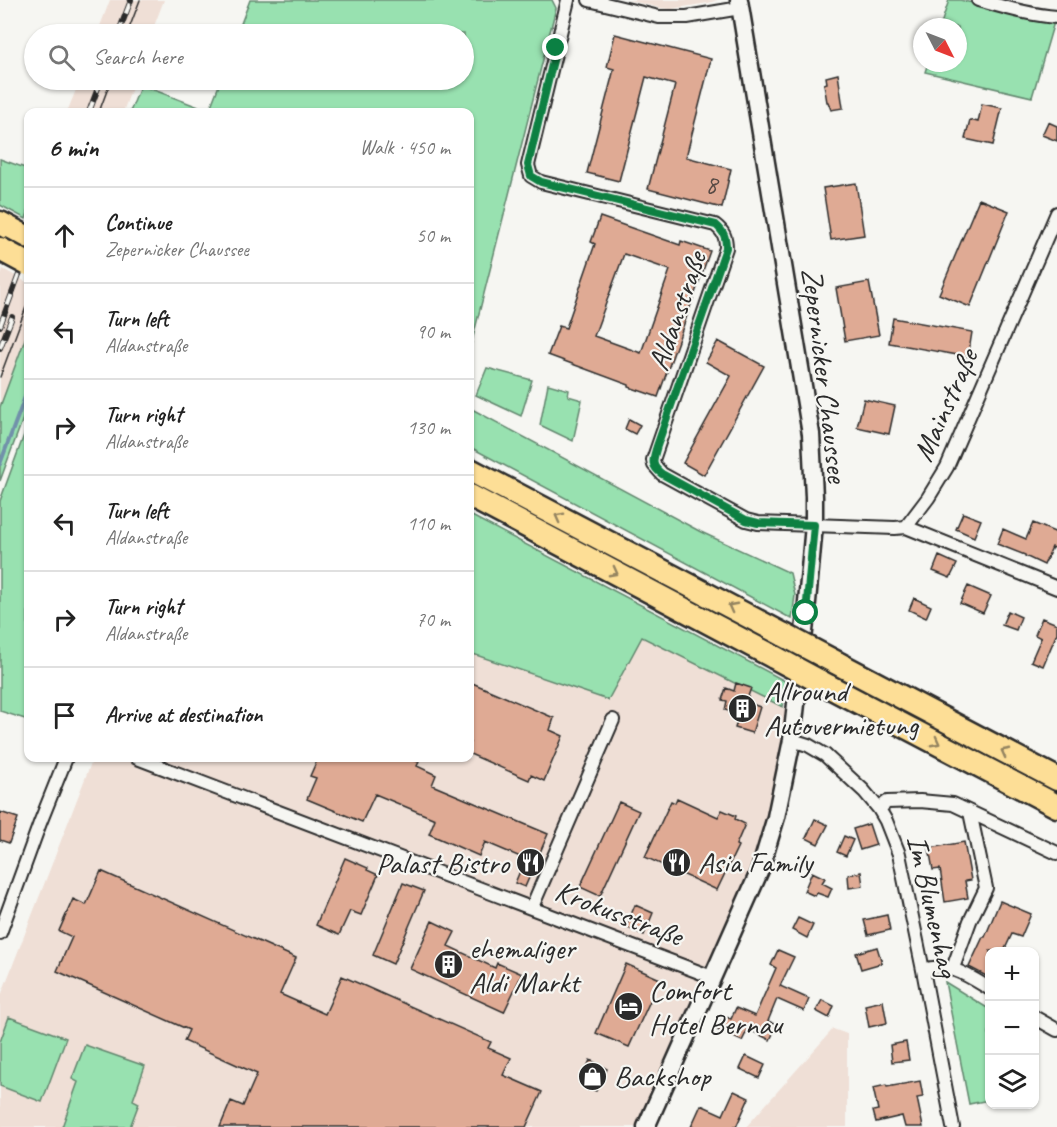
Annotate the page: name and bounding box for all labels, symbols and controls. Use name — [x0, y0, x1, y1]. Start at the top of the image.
north arrow — [913, 18, 967, 72]
search box — [24, 24, 474, 90]
route end — [542, 34, 568, 60]
icon: search — [45, 41, 78, 74]
text: Search here — [93, 43, 183, 71]
text: 6 min — [48, 131, 98, 164]
text: Walk · 450 m — [360, 135, 450, 160]
house number: 8 — [705, 167, 720, 201]
text: Continue — [105, 209, 171, 237]
icon: ahead — [48, 219, 81, 252]
text: 50 m — [416, 223, 450, 248]
text: Zepernicker Chaussee — [105, 237, 249, 262]
street label: Aldanstraße — [639, 244, 716, 375]
street label: Zepernicker Chaussee — [793, 266, 857, 487]
text: Turn left — [105, 305, 169, 333]
icon: left — [48, 315, 81, 348]
text: 90 m — [416, 319, 450, 344]
text: Aldanstraße — [105, 333, 187, 358]
street label: Mainstraße — [903, 341, 987, 467]
text: Turn right — [105, 401, 182, 429]
icon: right — [48, 411, 81, 444]
text: 130 m — [407, 415, 450, 440]
text: Aldanstraße — [105, 429, 187, 454]
text: Turn left — [105, 497, 169, 525]
icon: left — [48, 507, 81, 540]
text: 110 m — [407, 511, 450, 536]
one-way arrow — [555, 513, 566, 524]
text: Aldanstraße — [105, 525, 187, 550]
one-way arrow — [608, 565, 618, 576]
text: Turn right — [105, 593, 182, 621]
route start — [792, 599, 818, 625]
icon: right — [48, 603, 81, 636]
one-way arrow — [727, 603, 738, 615]
text: 70 m — [416, 607, 450, 632]
text: Aldanstraße — [105, 621, 187, 646]
place label: Allround Autovermietung — [764, 672, 920, 744]
building icon: Allround Autovermietung — [727, 692, 759, 724]
icon: arrive — [48, 699, 81, 732]
text: Arrive at destination — [105, 701, 262, 729]
one-way arrow — [929, 735, 940, 747]
one-way arrow — [1001, 748, 1012, 759]
street label: Im Blumenhag — [898, 831, 968, 983]
place label: Asia Family — [698, 843, 815, 881]
place label: Palast Bistro — [376, 844, 510, 882]
restaurant icon: Asia Family — [661, 846, 693, 878]
restaurant icon: Palast Bistro — [514, 847, 546, 879]
street label: Krokusstraße — [550, 871, 690, 955]
place label: ehemaliger Aldi Markt — [469, 929, 582, 1001]
map controls — [985, 947, 1039, 1109]
button: + — [985, 947, 1039, 1001]
building icon: ehemaliger Aldi Markt — [432, 949, 464, 981]
place label: Comfort Hotel Bernau — [649, 971, 784, 1043]
hotel icon: Comfort Hotel Bernau — [612, 991, 644, 1023]
button: − — [985, 1001, 1039, 1055]
button: layers — [985, 1055, 1039, 1109]
place label: Backshop — [614, 1057, 712, 1095]
shop icon: Backshop — [577, 1060, 609, 1092]

